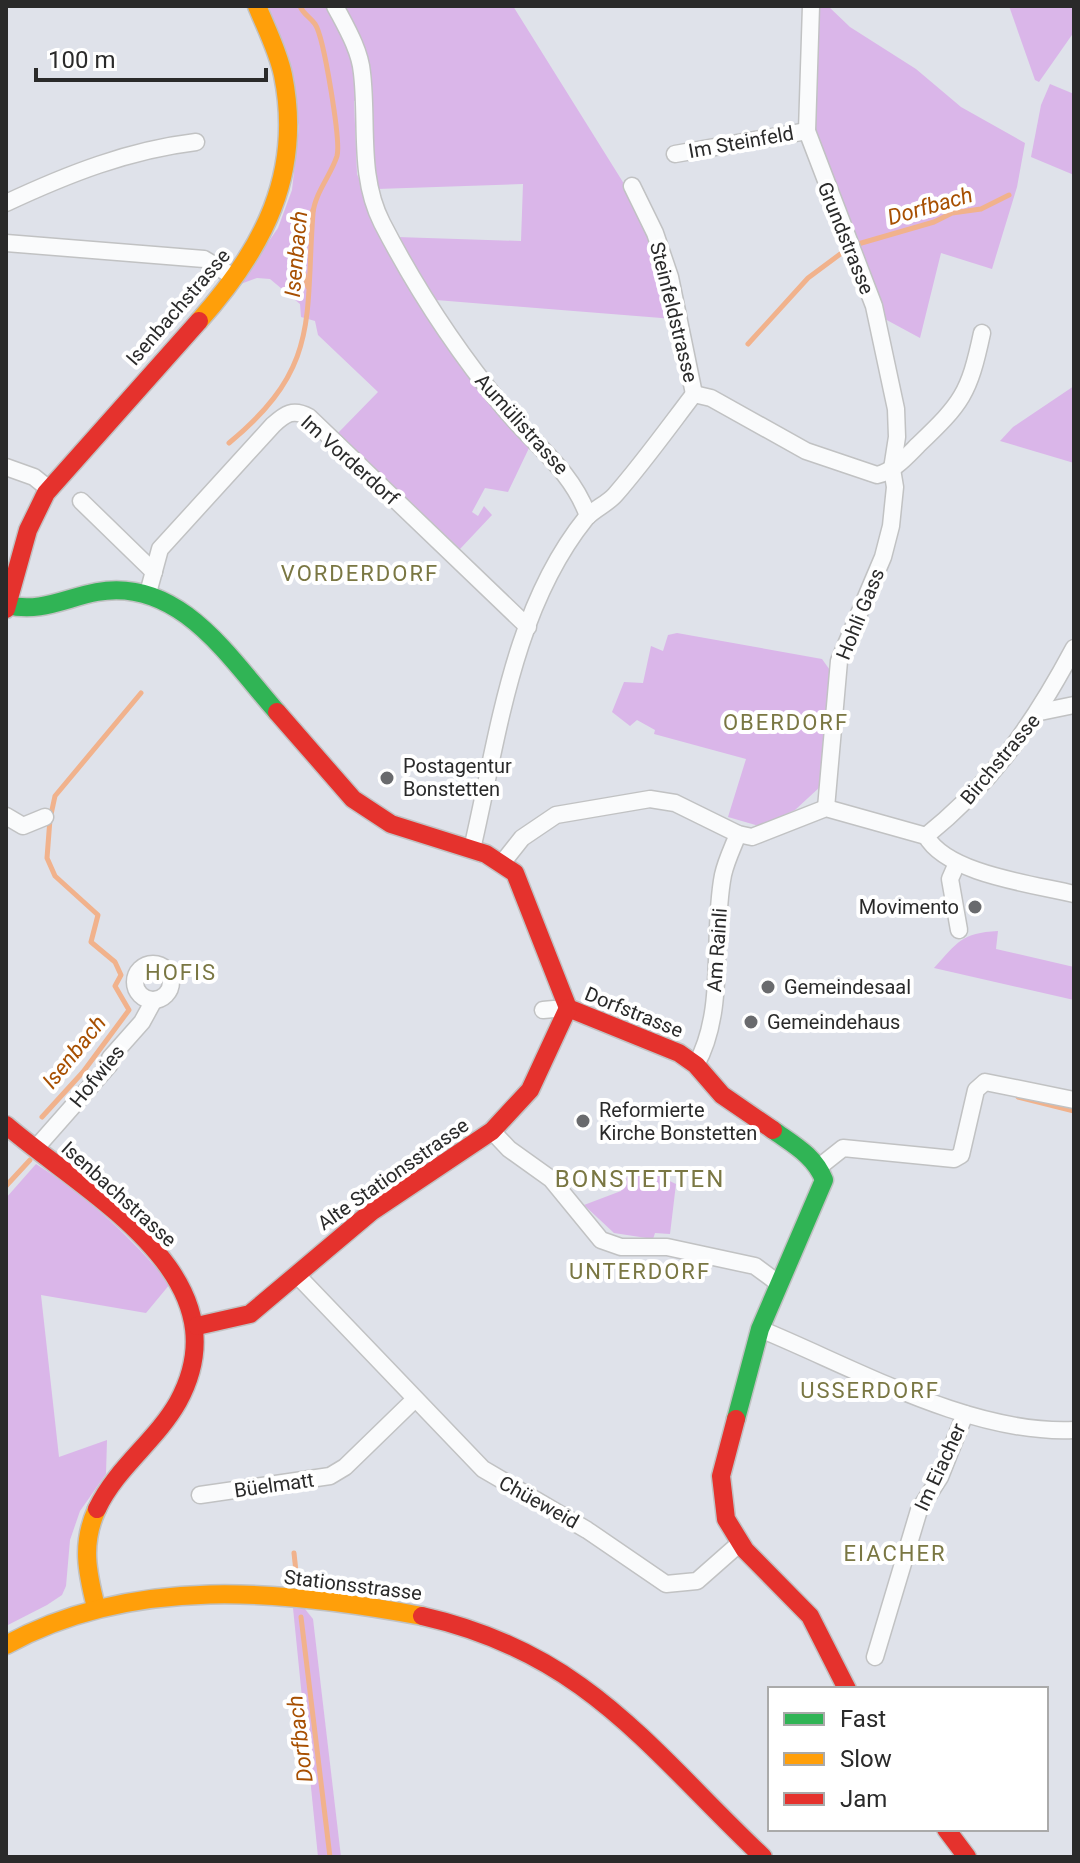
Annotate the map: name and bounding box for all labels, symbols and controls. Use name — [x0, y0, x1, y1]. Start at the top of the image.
scale bar — [36, 32, 266, 82]
text: 100 m — [48, 46, 115, 74]
street label: Im Steinfeld — [687, 121, 795, 163]
street label: Grundstrasse — [813, 178, 879, 298]
water label: Dorfbach — [884, 182, 976, 230]
water label: Isenbach — [280, 210, 312, 298]
street label: Steinfeldstrasse — [645, 239, 703, 385]
street label: Isenbachstrasse — [121, 244, 235, 370]
street label: Aumülistrasse — [470, 369, 574, 479]
street label: Im Vorderdorf — [296, 410, 404, 510]
district label: VORDERDORF — [281, 561, 439, 586]
street label: Hohli Gass — [831, 565, 889, 663]
street label: Birchstrasse — [955, 709, 1045, 809]
district label: OBERDORF — [723, 710, 849, 735]
place label: Postagentur Bonstetten — [403, 754, 512, 801]
marker: Postagentur Bonstetten — [378, 769, 396, 787]
place label: Movimento — [859, 895, 959, 919]
marker: Movimento — [966, 898, 984, 916]
street label: Am Rainli — [702, 907, 732, 993]
district label: HOFIS — [145, 960, 217, 985]
place label: Gemeindesaal — [784, 975, 911, 999]
marker: Gemeindesaal — [759, 978, 777, 996]
street label: Dorfstrasse — [581, 981, 687, 1043]
place label: Gemeindehaus — [767, 1010, 900, 1034]
water label: Isenbach — [37, 1011, 111, 1093]
marker: Gemeindehaus — [742, 1013, 760, 1031]
street label: Hofwies — [65, 1040, 129, 1112]
place label: Reformierte Kirche Bonstetten — [599, 1098, 757, 1145]
marker: Reformierte Kirche Bonstetten — [574, 1112, 592, 1130]
street label: Alte Stationsstrasse — [313, 1113, 473, 1235]
street label: Isenbachstrasse — [57, 1136, 181, 1252]
district label: BONSTETTEN — [555, 1165, 725, 1193]
district label: UNTERDORF — [569, 1259, 711, 1284]
district label: USSERDORF — [800, 1378, 940, 1403]
street label: Im Eiacher — [909, 1419, 971, 1515]
street label: Büelmatt — [232, 1468, 316, 1502]
street label: Chüeweid — [495, 1470, 583, 1534]
district label: EIACHER — [844, 1541, 947, 1566]
street label: Stationsstrasse — [283, 1565, 423, 1605]
legend — [768, 1687, 1048, 1831]
water label: Dorfbach — [282, 1694, 318, 1784]
text: Fast — [840, 1705, 886, 1733]
text: Slow — [840, 1745, 892, 1773]
text: Jam — [840, 1785, 887, 1813]

